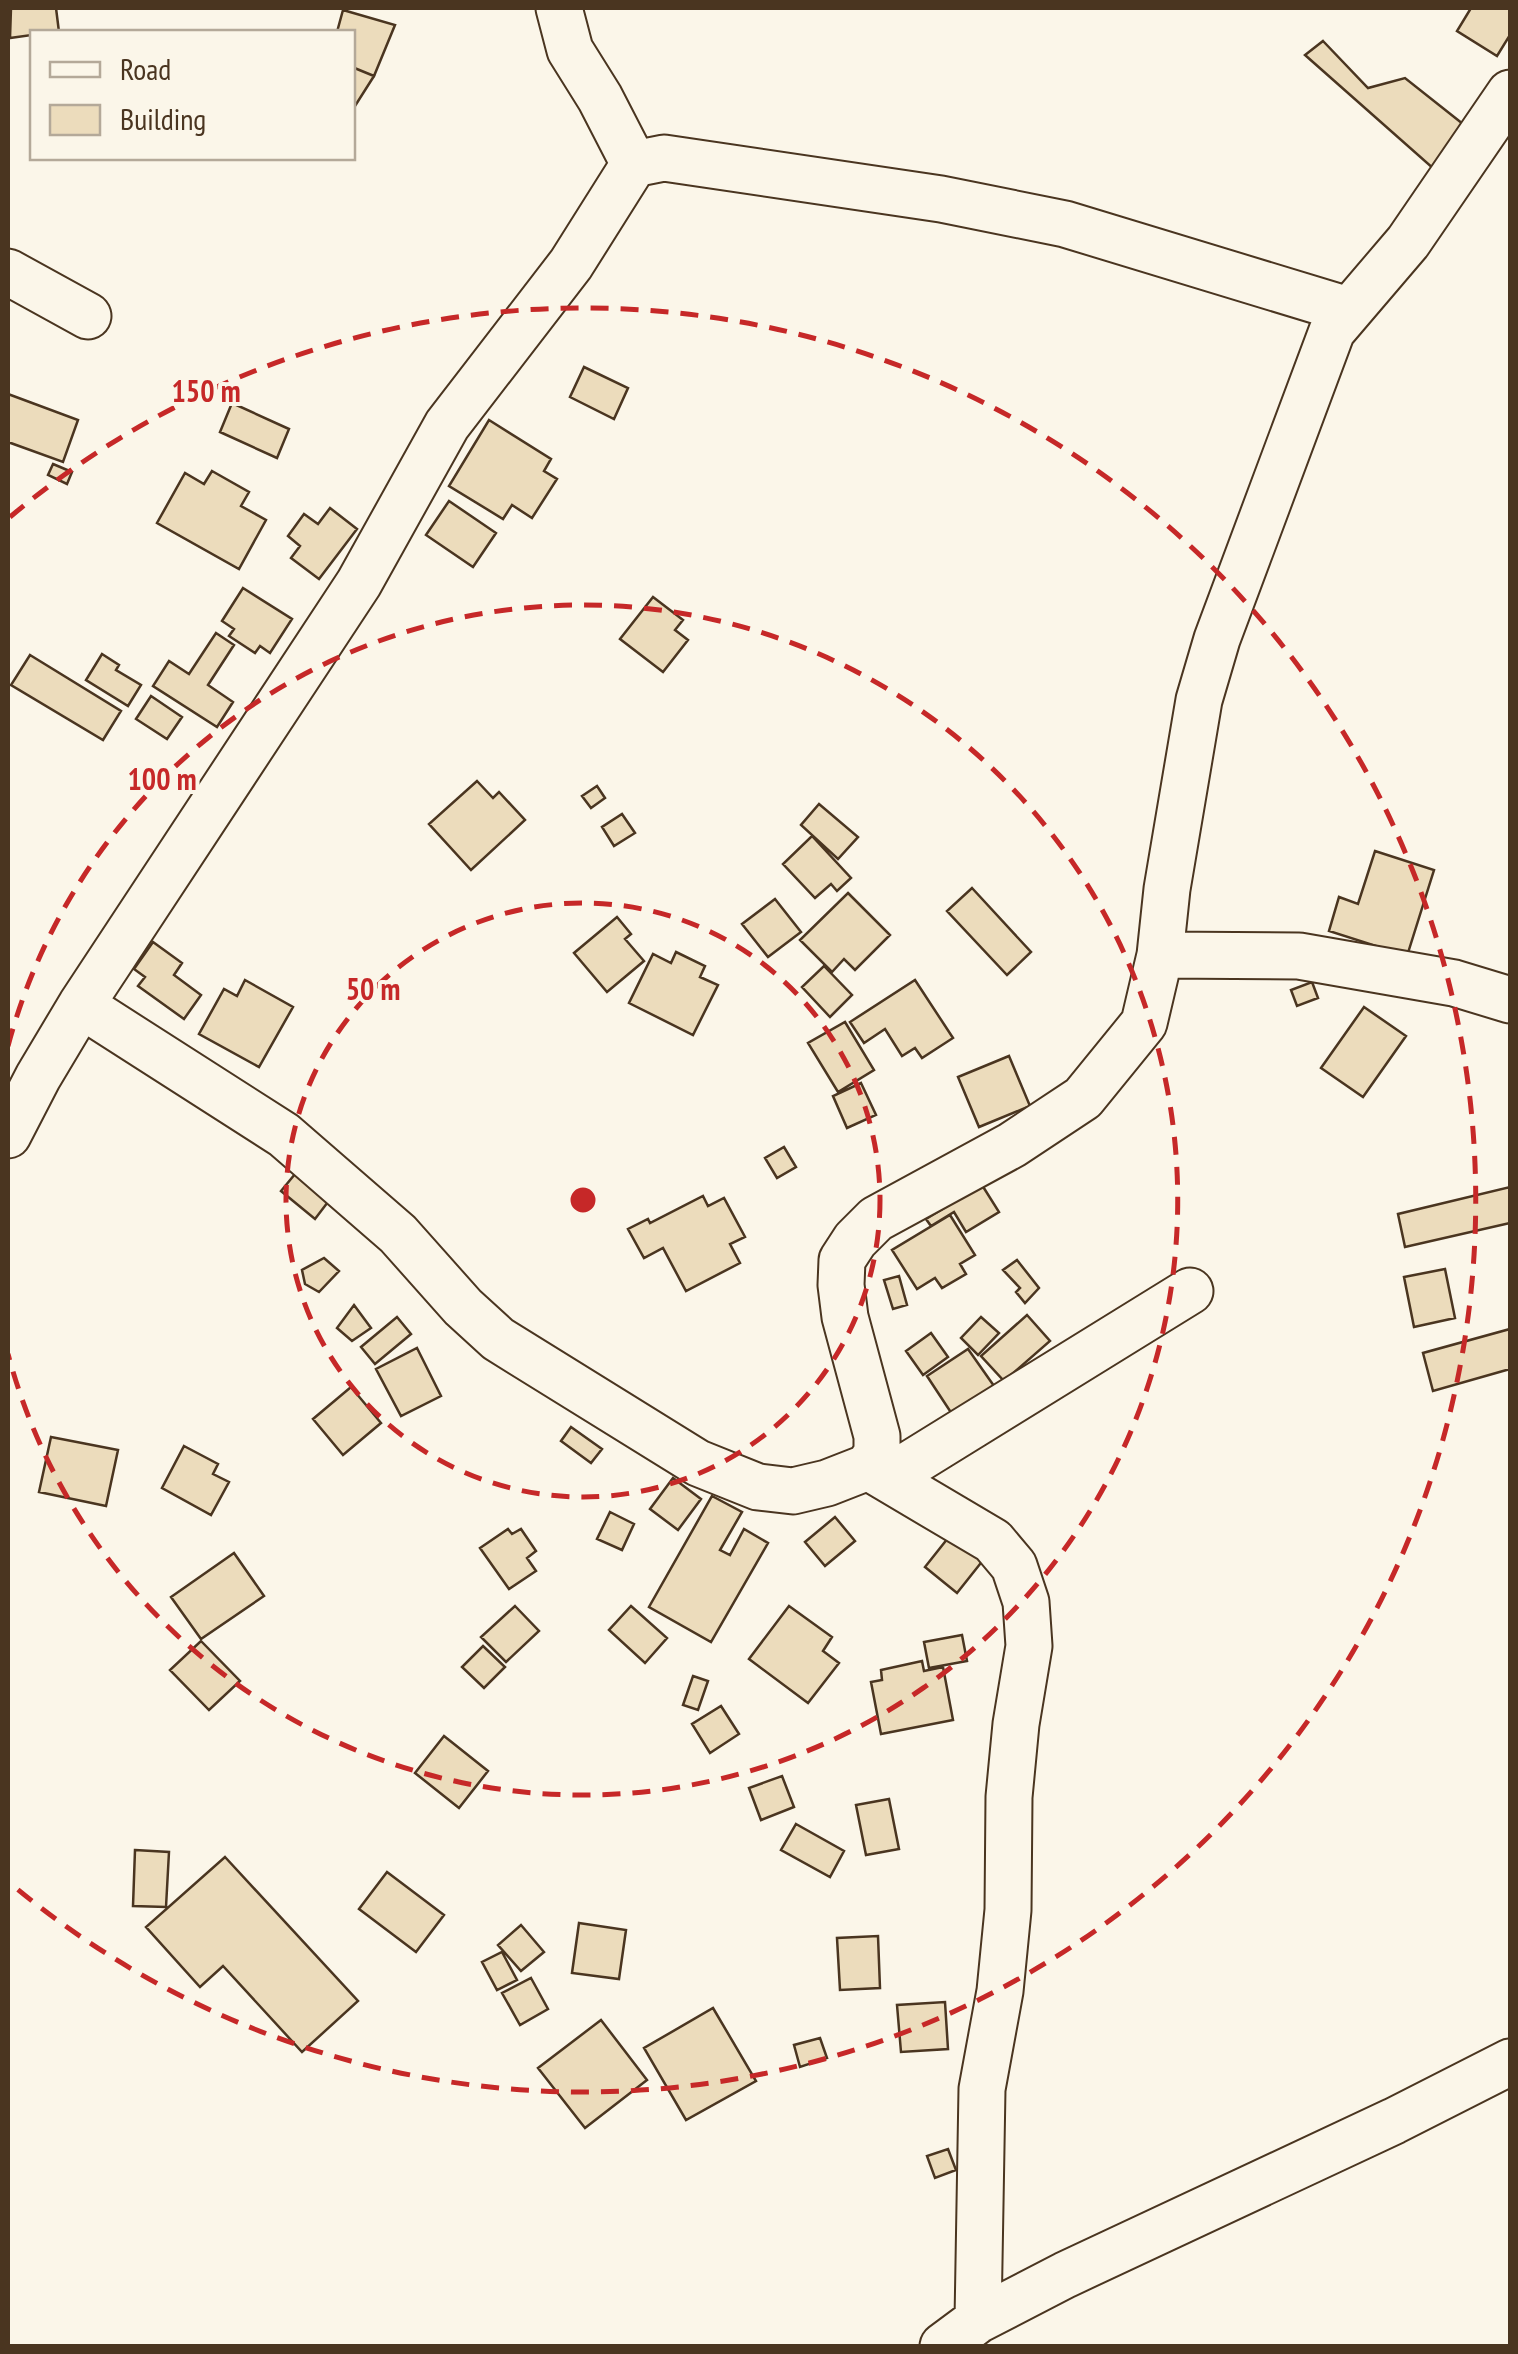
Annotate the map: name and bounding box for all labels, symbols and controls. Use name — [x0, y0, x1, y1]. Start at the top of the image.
legend — [30, 30, 355, 160]
text: Road — [120, 49, 171, 88]
text: Building — [120, 99, 206, 138]
text: 150 m — [171, 371, 241, 410]
text: 100 m — [127, 759, 197, 798]
text: 50 m — [346, 969, 400, 1008]
centre of rings — [565, 1182, 601, 1218]

